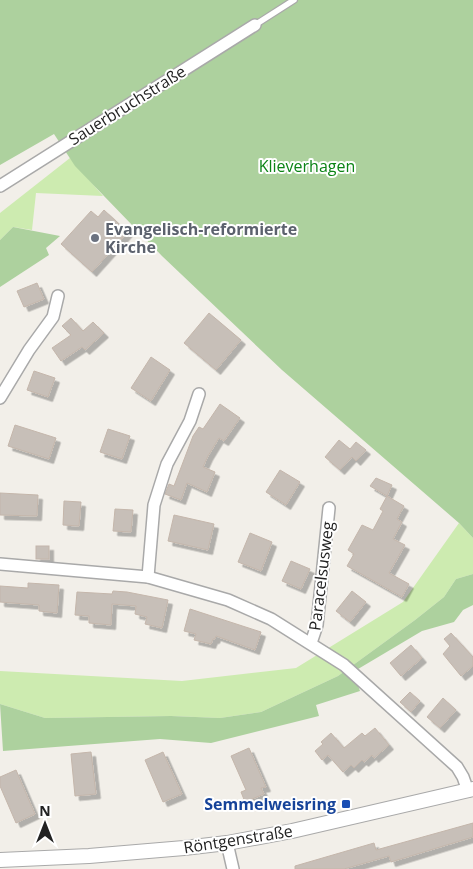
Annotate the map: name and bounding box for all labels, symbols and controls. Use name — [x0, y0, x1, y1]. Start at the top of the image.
street label: Sauerbruchstraße — [64, 60, 190, 150]
park label: Klieverhagen — [259, 155, 355, 177]
place label: Evangelisch-reformierte Kirche — [105, 218, 297, 258]
marker: Evangelisch-reformierte Kirche — [89, 232, 101, 244]
street label: Paracelsusweg — [303, 520, 339, 632]
place label: Semmelweisring — [204, 793, 336, 815]
marker: Semmelweisring — [340, 798, 352, 810]
north arrow — [20, 799, 70, 849]
text: N — [39, 801, 51, 820]
street label: Röntgenstraße — [182, 820, 294, 858]

